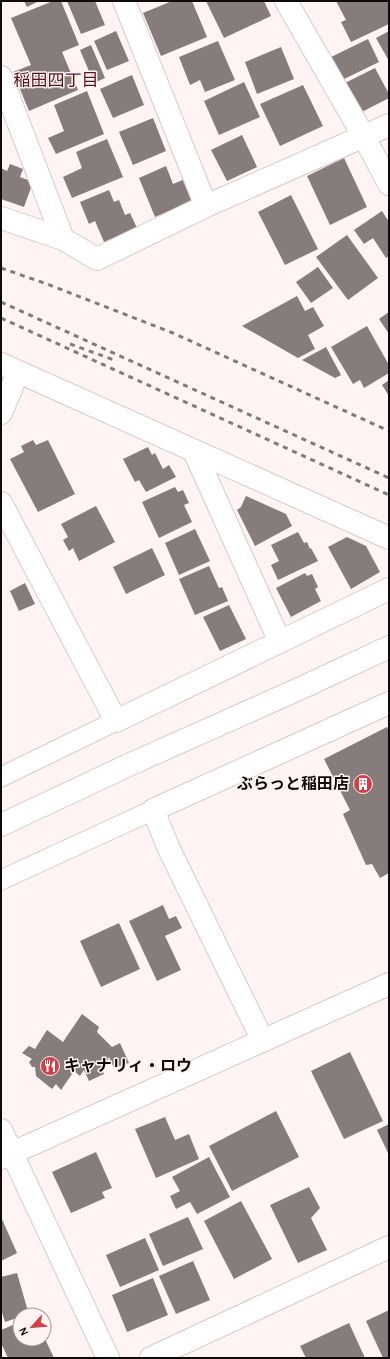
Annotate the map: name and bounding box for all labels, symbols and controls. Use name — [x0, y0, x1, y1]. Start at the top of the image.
district label: 稲田四丁目 — [14, 72, 99, 89]
building icon: ぶらっと稲田店 — [352, 773, 374, 795]
place label: ぶらっと稲田店 — [237, 775, 349, 792]
restaurant icon: キャナリィ・ロウ — [39, 1055, 61, 1077]
place label: キャナリィ・ロウ — [64, 1057, 192, 1074]
north arrow — [12, 1307, 52, 1347]
text: N — [17, 1325, 30, 1337]

